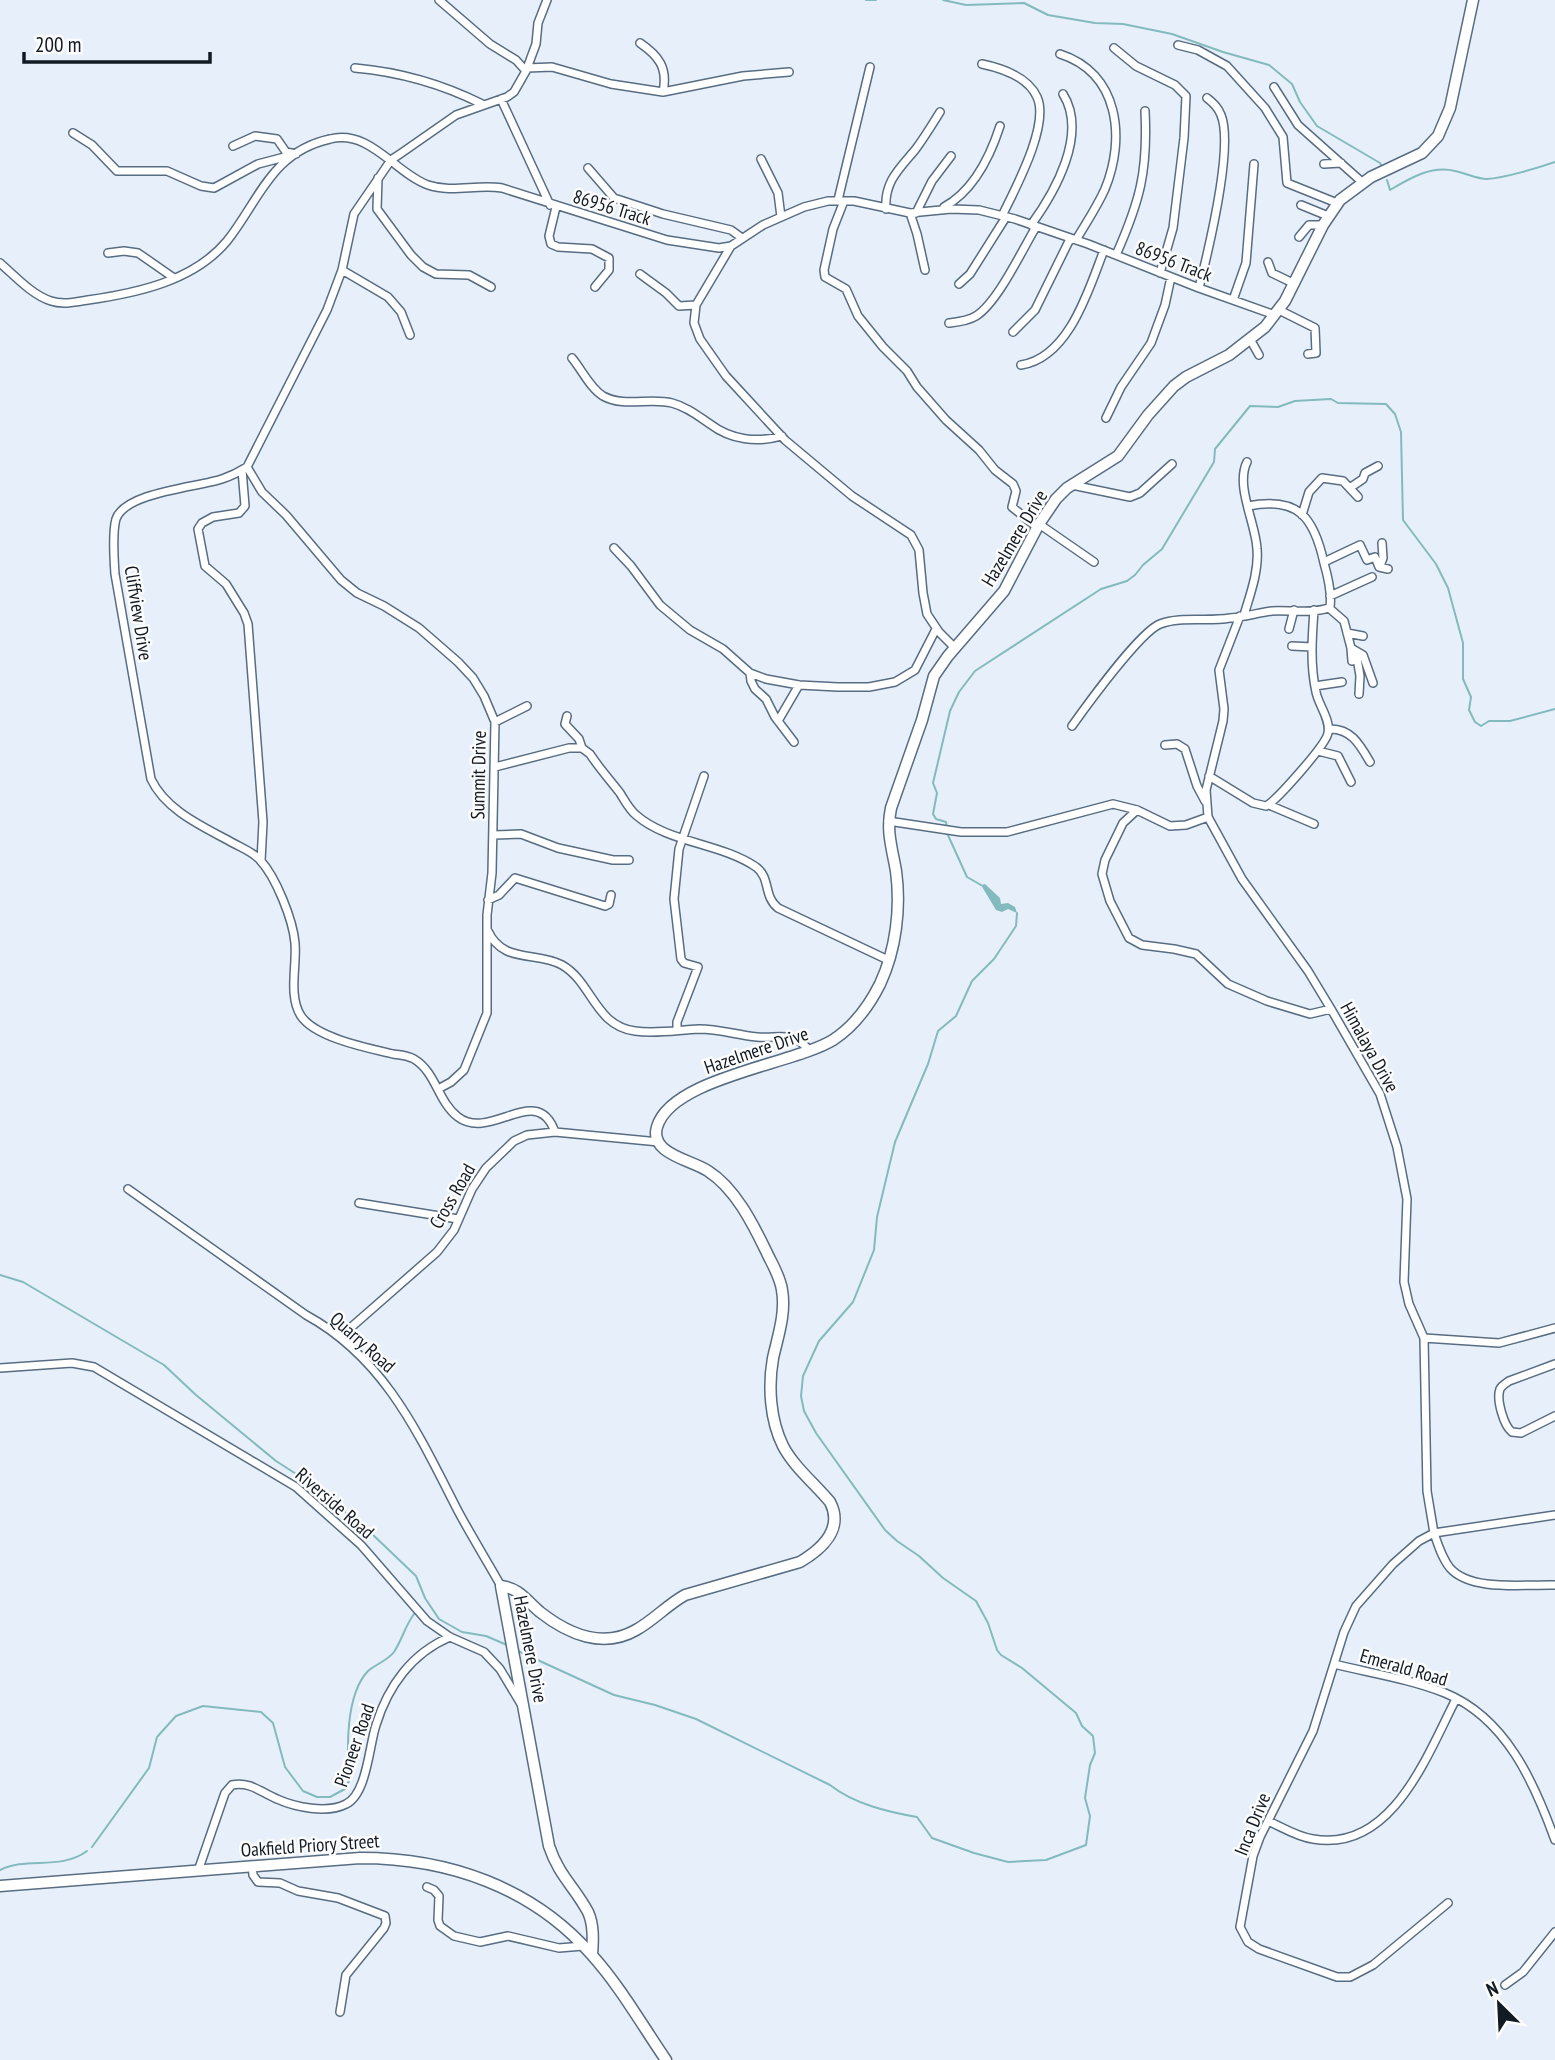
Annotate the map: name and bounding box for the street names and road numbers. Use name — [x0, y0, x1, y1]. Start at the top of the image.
street label: 86956 Track — [570, 184, 654, 230]
street label: 86956 Track — [1132, 235, 1216, 287]
street label: Hazelmere Drive — [976, 485, 1052, 591]
street label: Cliffview Drive — [120, 564, 158, 662]
street label: Summit Drive — [465, 730, 491, 820]
street label: Himalaya Drive — [1335, 998, 1405, 1097]
street label: Hazelmere Drive — [701, 1021, 811, 1079]
street label: Cross Road — [424, 1159, 480, 1233]
street label: Quarry Road — [325, 1306, 401, 1378]
street label: Riverside Road — [291, 1462, 379, 1544]
street label: Hazelmere Drive — [509, 1593, 553, 1705]
street label: Emerald Road — [1357, 1643, 1451, 1691]
street label: Pioneer Road — [329, 1700, 379, 1790]
street label: Inca Drive — [1229, 1789, 1275, 1859]
street label: Oakfield Priory Street — [240, 1828, 381, 1862]

